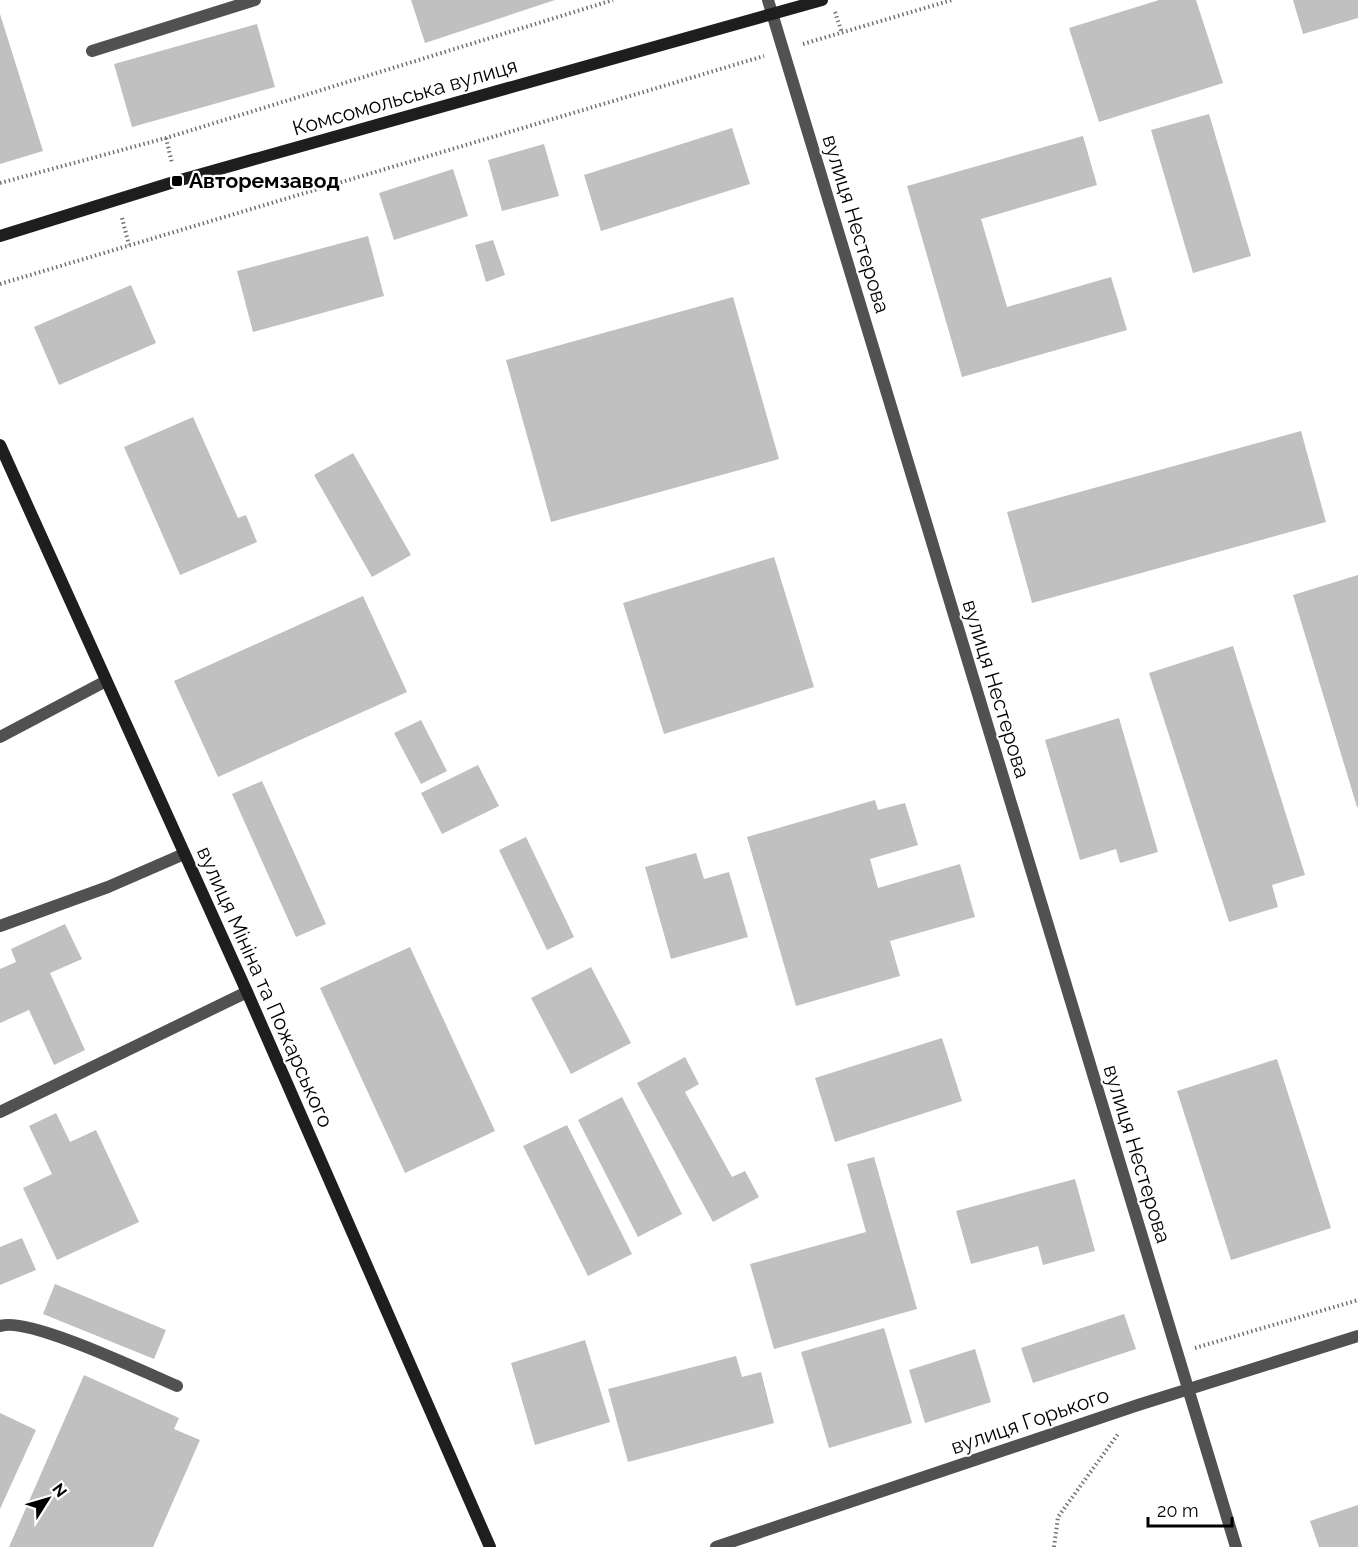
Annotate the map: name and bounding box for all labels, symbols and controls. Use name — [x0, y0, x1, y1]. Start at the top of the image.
street label: Комсомольська вулиця — [290, 52, 520, 141]
street label: вулиця Нестерова — [817, 132, 895, 316]
place label: Авторемзавод — [189, 168, 340, 193]
marker: Авторемзавод — [170, 174, 184, 188]
street label: вулиця Нестерова — [957, 597, 1035, 781]
street label: вулиця Мініна та Пожарського — [192, 842, 339, 1131]
street label: вулиця Нестерова — [1098, 1062, 1176, 1246]
street label: вулиця Горького — [947, 1382, 1112, 1459]
north arrow — [18, 1469, 78, 1529]
text: N — [48, 1480, 71, 1501]
scale bar — [1148, 1490, 1232, 1528]
text: 20 m — [1157, 1500, 1199, 1521]

